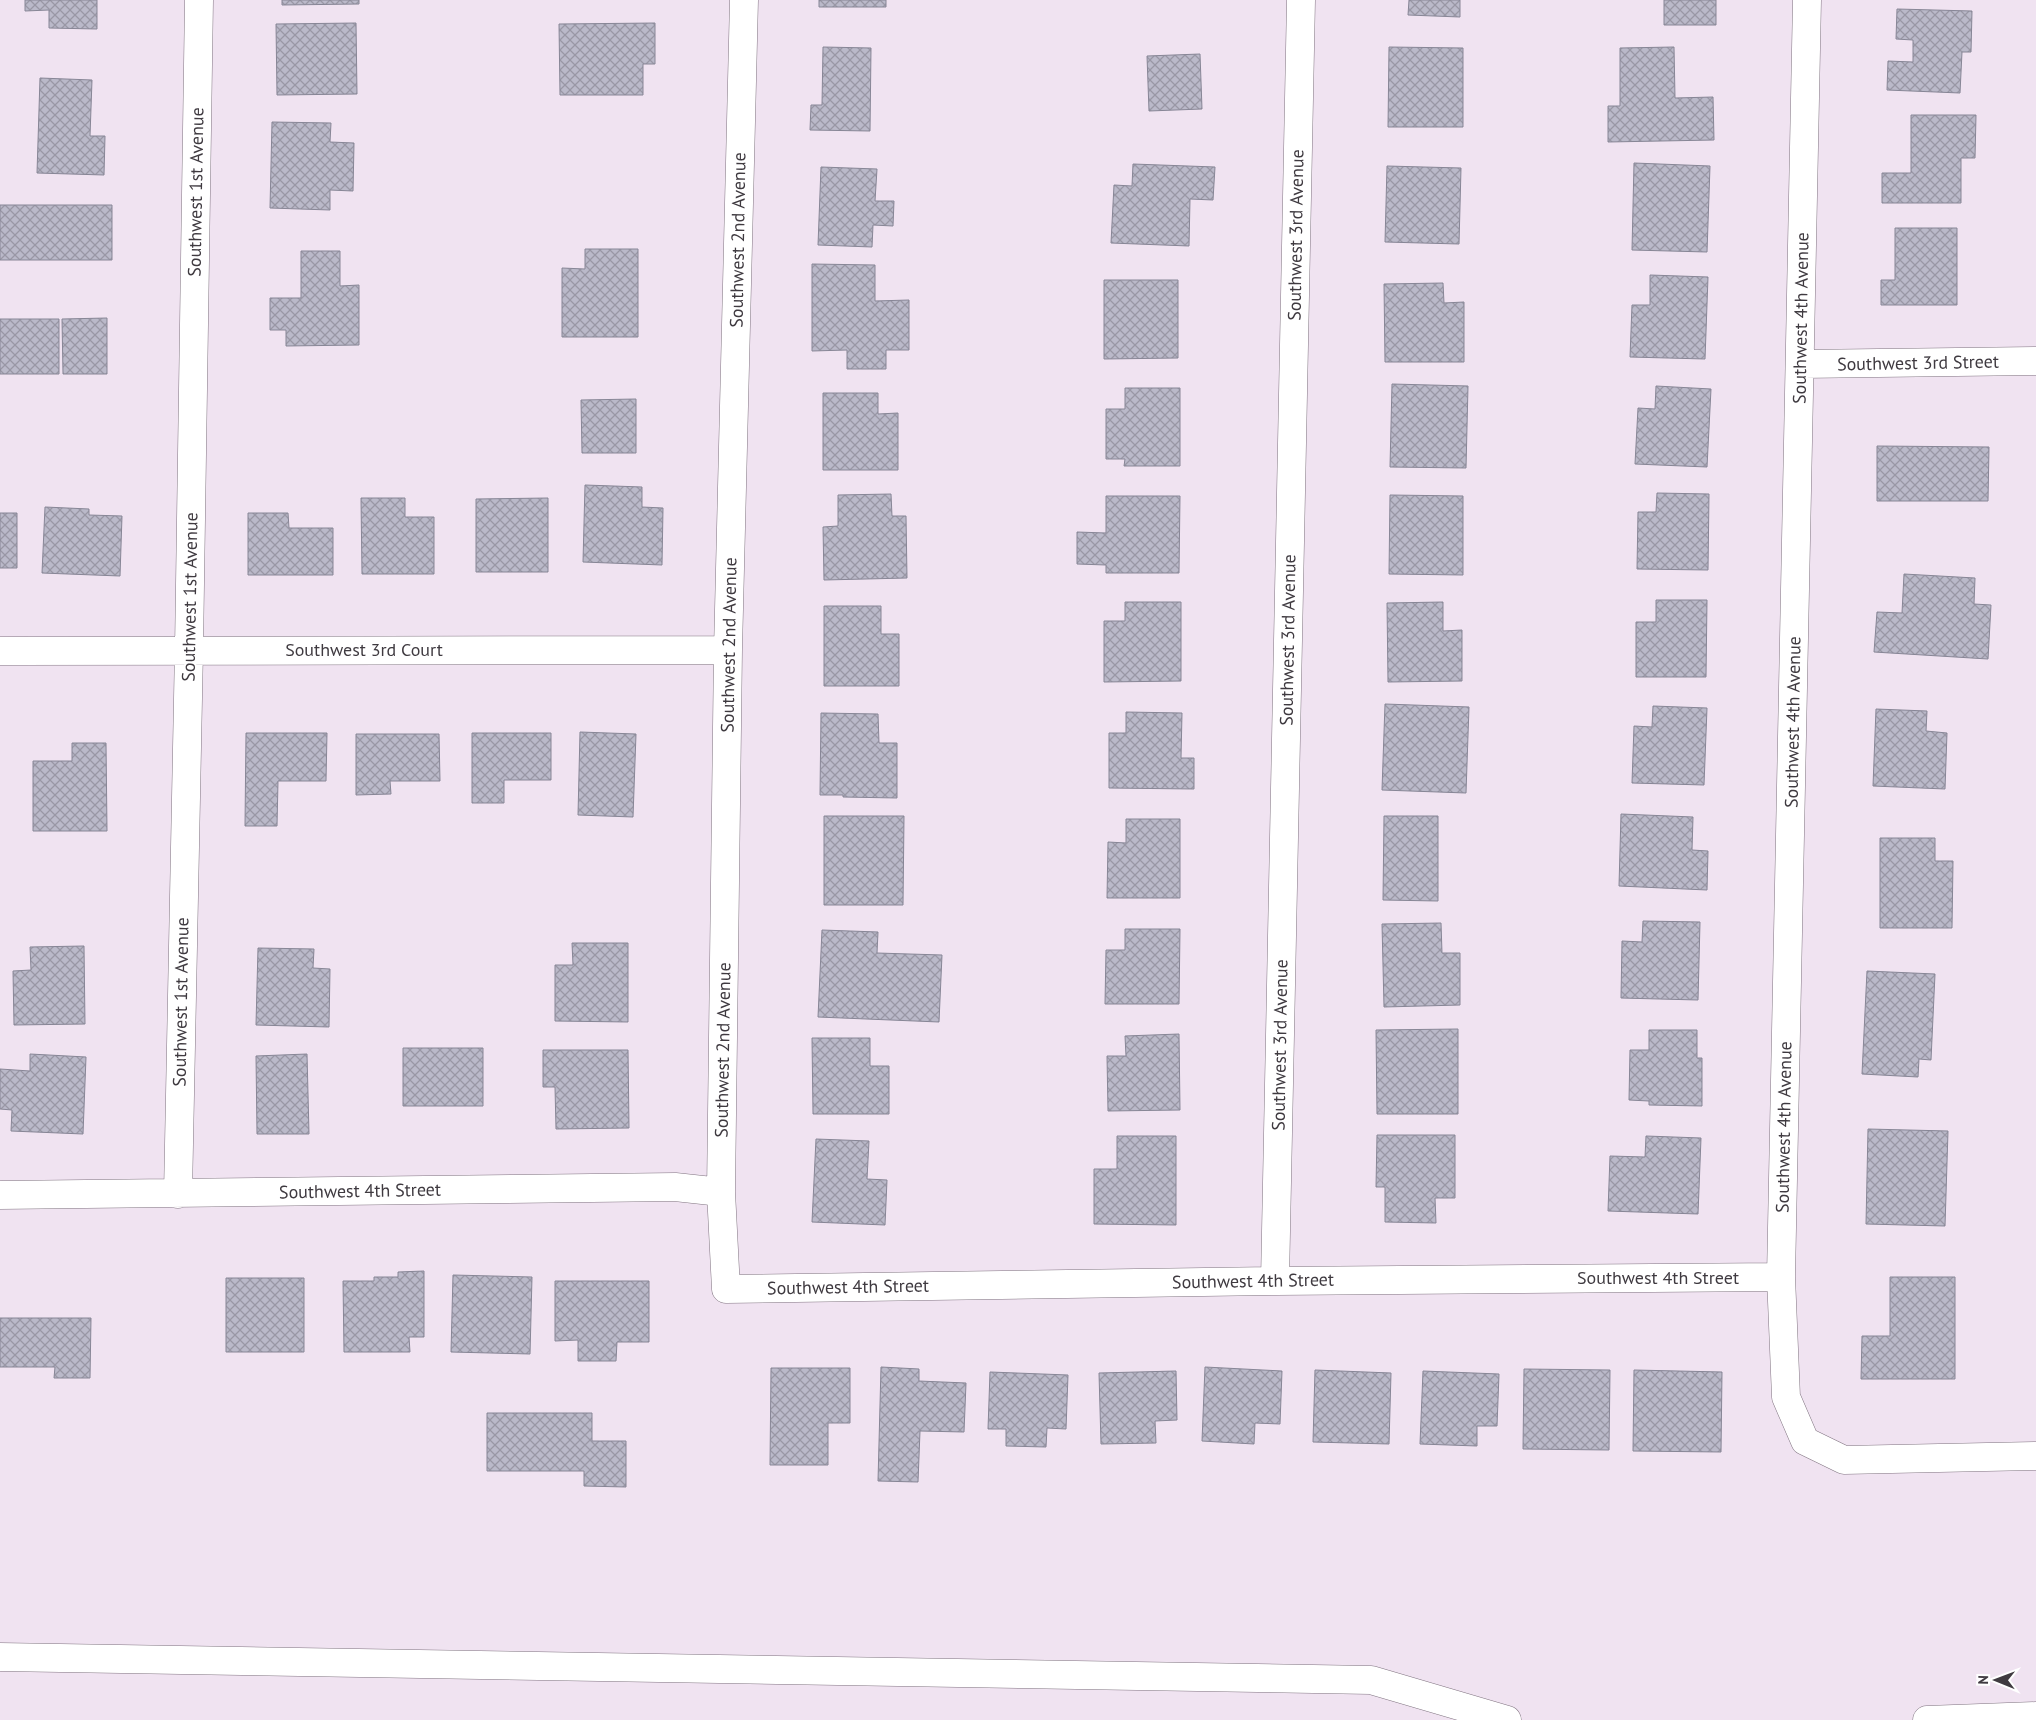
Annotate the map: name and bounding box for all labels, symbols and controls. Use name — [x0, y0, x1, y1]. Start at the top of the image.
street label: Southwest 1st Avenue — [183, 107, 208, 277]
street label: Southwest 3rd Avenue — [1283, 149, 1308, 321]
street label: Southwest 2nd Avenue — [724, 152, 751, 328]
street label: Southwest 4th Avenue — [1788, 232, 1813, 404]
street label: Southwest 3rd Street — [1837, 350, 1999, 375]
street label: Southwest 1st Avenue — [177, 512, 202, 682]
street label: Southwest 3rd Avenue — [1275, 554, 1300, 726]
street label: Southwest 2nd Avenue — [715, 557, 742, 733]
street label: Southwest 4th Avenue — [1780, 636, 1805, 808]
street label: Southwest 3rd Court — [285, 638, 443, 661]
street label: Southwest 1st Avenue — [168, 917, 193, 1087]
street label: Southwest 3rd Avenue — [1267, 959, 1292, 1131]
street label: Southwest 2nd Avenue — [709, 962, 736, 1138]
street label: Southwest 4th Avenue — [1771, 1041, 1796, 1213]
street label: Southwest 4th Street — [279, 1178, 441, 1203]
street label: Southwest 4th Street — [1577, 1266, 1739, 1289]
street label: Southwest 4th Street — [1172, 1268, 1334, 1293]
street label: Southwest 4th Street — [767, 1274, 929, 1299]
north arrow — [1971, 1655, 2021, 1705]
text: N — [1974, 1675, 1992, 1685]

